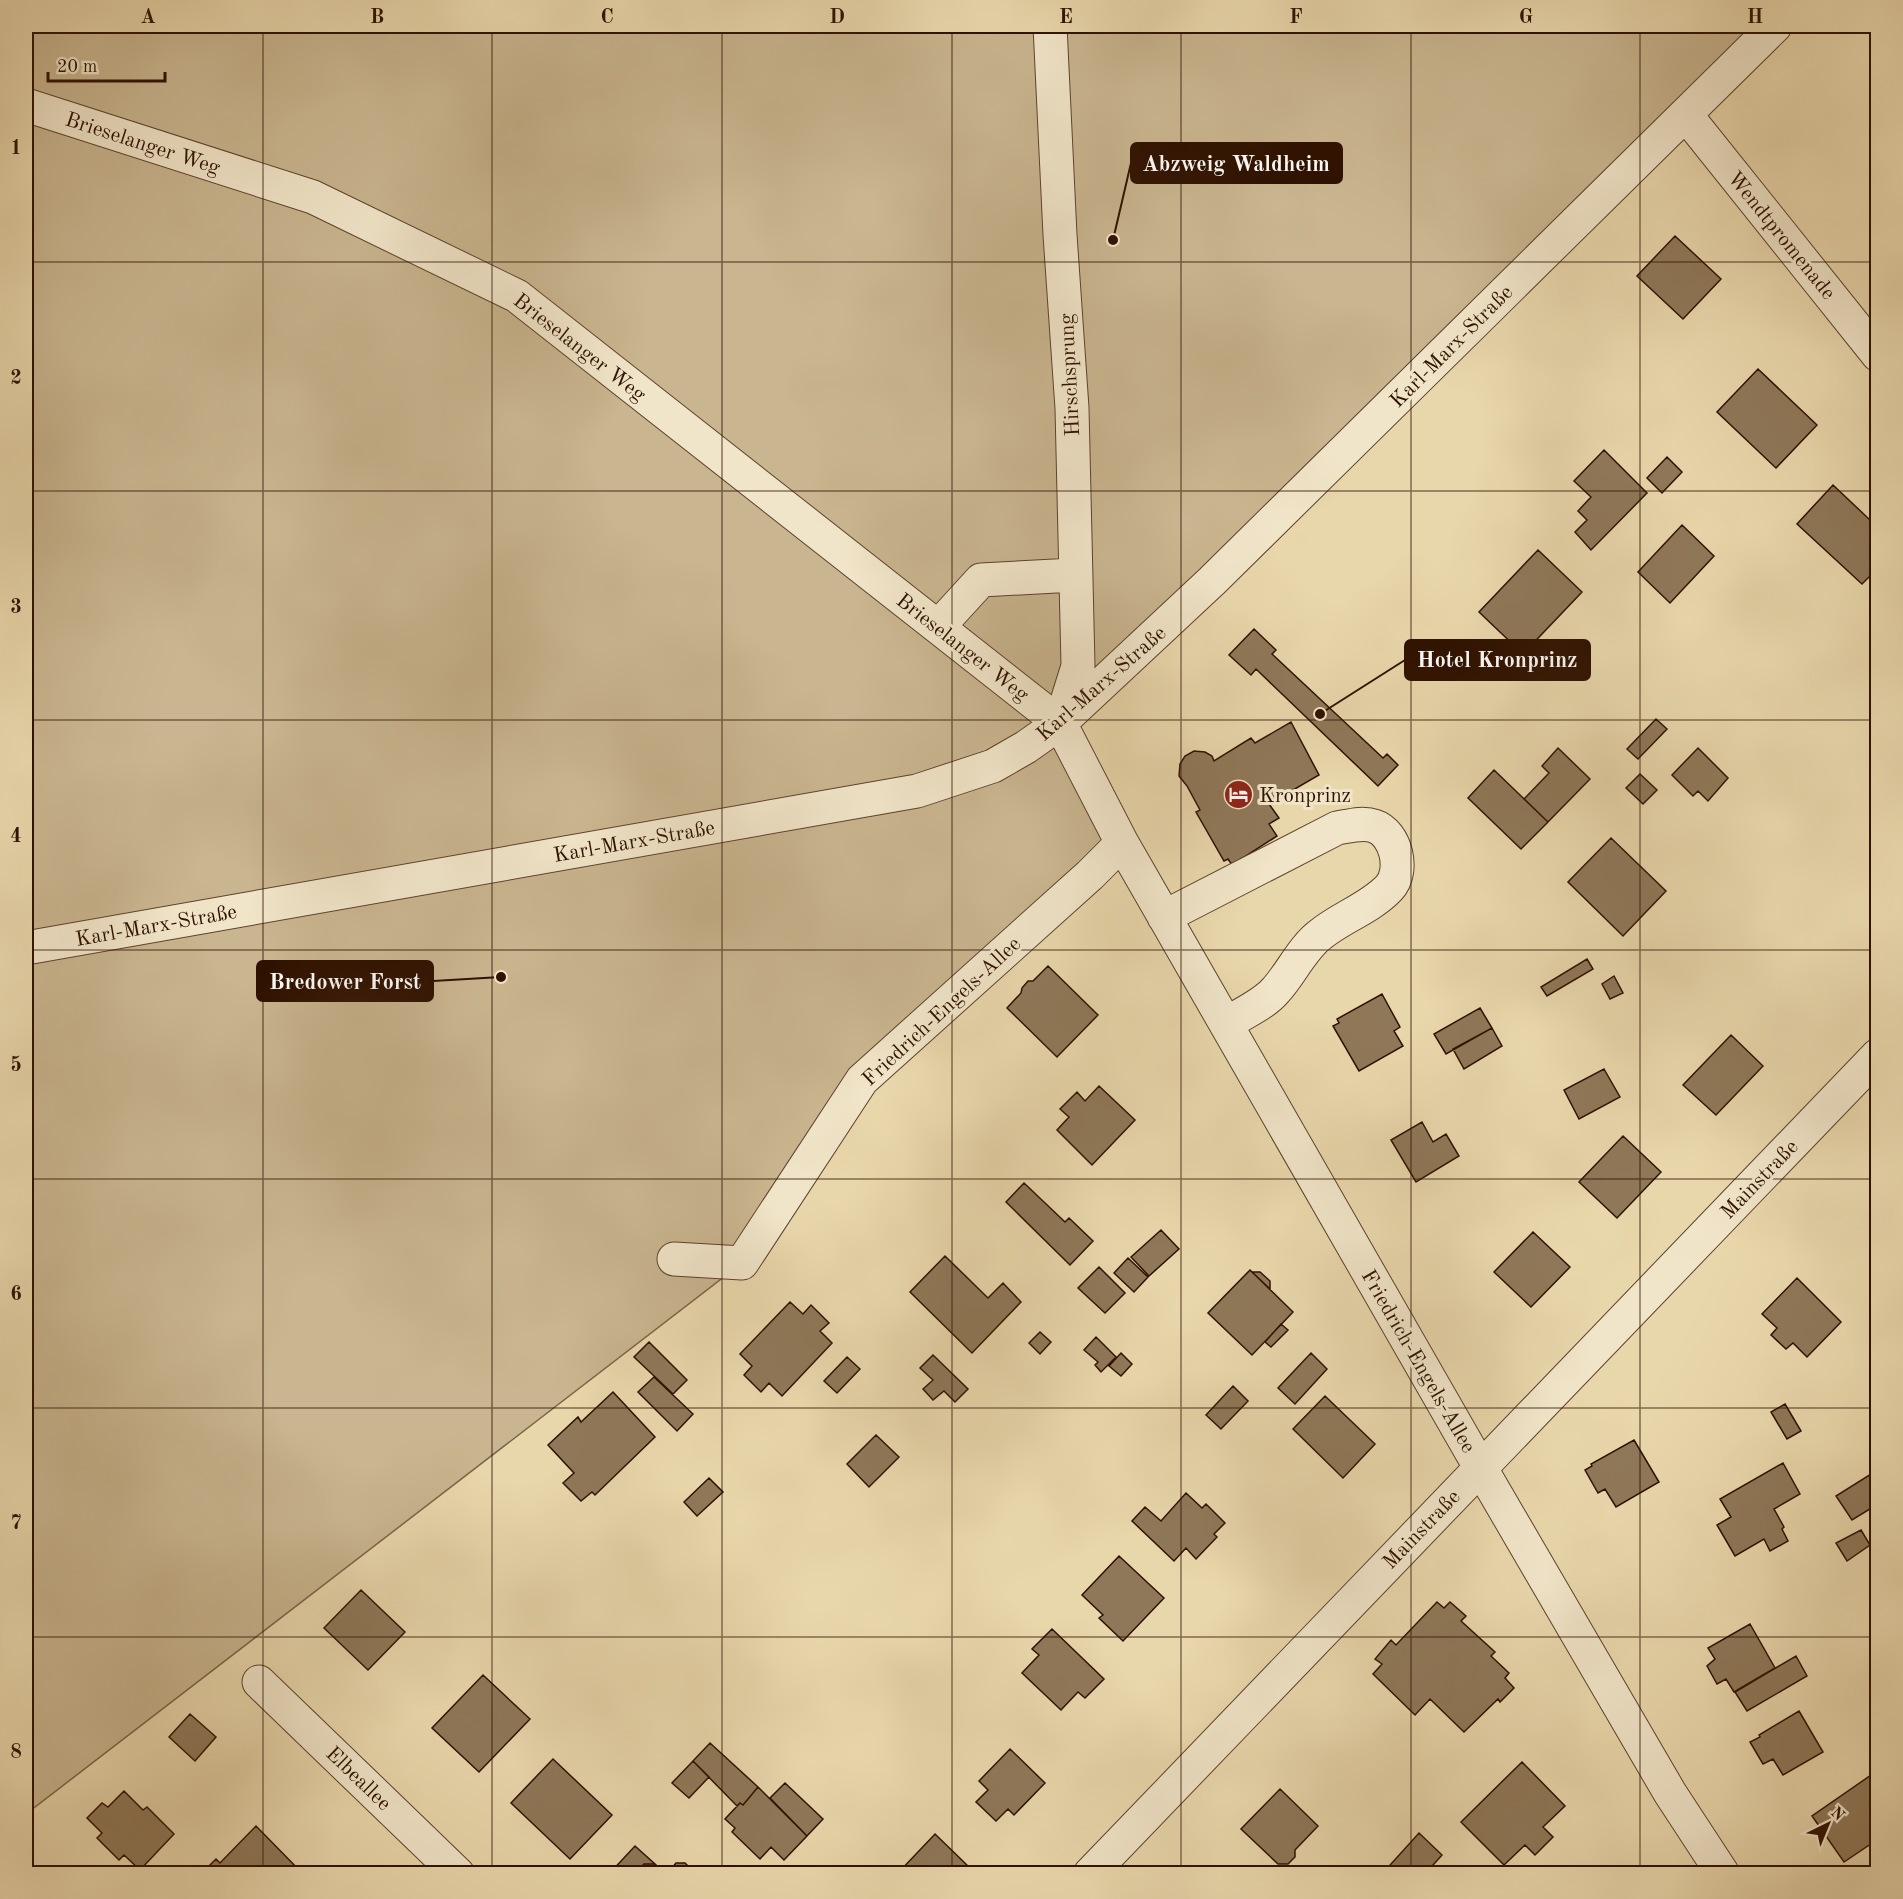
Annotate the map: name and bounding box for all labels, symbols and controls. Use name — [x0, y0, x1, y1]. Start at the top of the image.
text: A — [140, 8, 156, 28]
text: B — [370, 8, 384, 28]
text: C — [600, 8, 614, 28]
text: D — [829, 8, 845, 28]
text: E — [1059, 8, 1073, 28]
text: F — [1289, 8, 1303, 28]
text: G — [1519, 8, 1533, 28]
text: H — [1747, 8, 1763, 28]
scale bar — [48, 45, 165, 83]
text: 20 m — [57, 58, 97, 76]
street label: Brieselanger Weg — [62, 109, 223, 180]
text: 1 — [10, 139, 22, 159]
callout: Abzweig Waldheim — [1131, 143, 1342, 183]
text: Abzweig Waldheim — [1142, 154, 1330, 176]
street label: Wendtpromenade — [1723, 168, 1839, 304]
street label: Karl-Marx-Straße — [1387, 282, 1517, 412]
street label: Brieselanger Weg — [509, 290, 650, 407]
street label: Hirschsprung — [1057, 312, 1084, 437]
text: 2 — [10, 369, 22, 389]
street label: Brieselanger Weg — [892, 590, 1033, 707]
text: 3 — [10, 598, 22, 618]
street label: Karl-Marx-Straße — [1033, 623, 1171, 746]
callout: Hotel Kronprinz — [1405, 640, 1590, 680]
text: Hotel Kronprinz — [1417, 650, 1577, 672]
hotel icon: Kronprinz — [1222, 779, 1254, 811]
place label: Kronprinz — [1259, 786, 1351, 807]
street label: Karl-Marx-Straße — [552, 818, 717, 867]
text: 4 — [10, 827, 22, 847]
street label: Karl-Marx-Straße — [74, 902, 239, 951]
street label: Friedrich-Engels-Allee — [859, 934, 1025, 1091]
callout: Bredower Forst — [257, 961, 433, 1001]
text: Bredower Forst — [269, 972, 421, 994]
text: 5 — [10, 1055, 22, 1076]
street label: Mainstraße — [1717, 1136, 1803, 1224]
street label: Friedrich-Engels-Allee — [1357, 1267, 1479, 1457]
text: 6 — [10, 1285, 22, 1305]
street label: Mainstraße — [1379, 1486, 1465, 1574]
text: 7 — [10, 1514, 22, 1534]
text: 8 — [10, 1743, 22, 1763]
street label: Elbeallee — [321, 1743, 395, 1815]
north arrow — [1798, 1794, 1858, 1854]
text: N — [1827, 1804, 1847, 1825]

